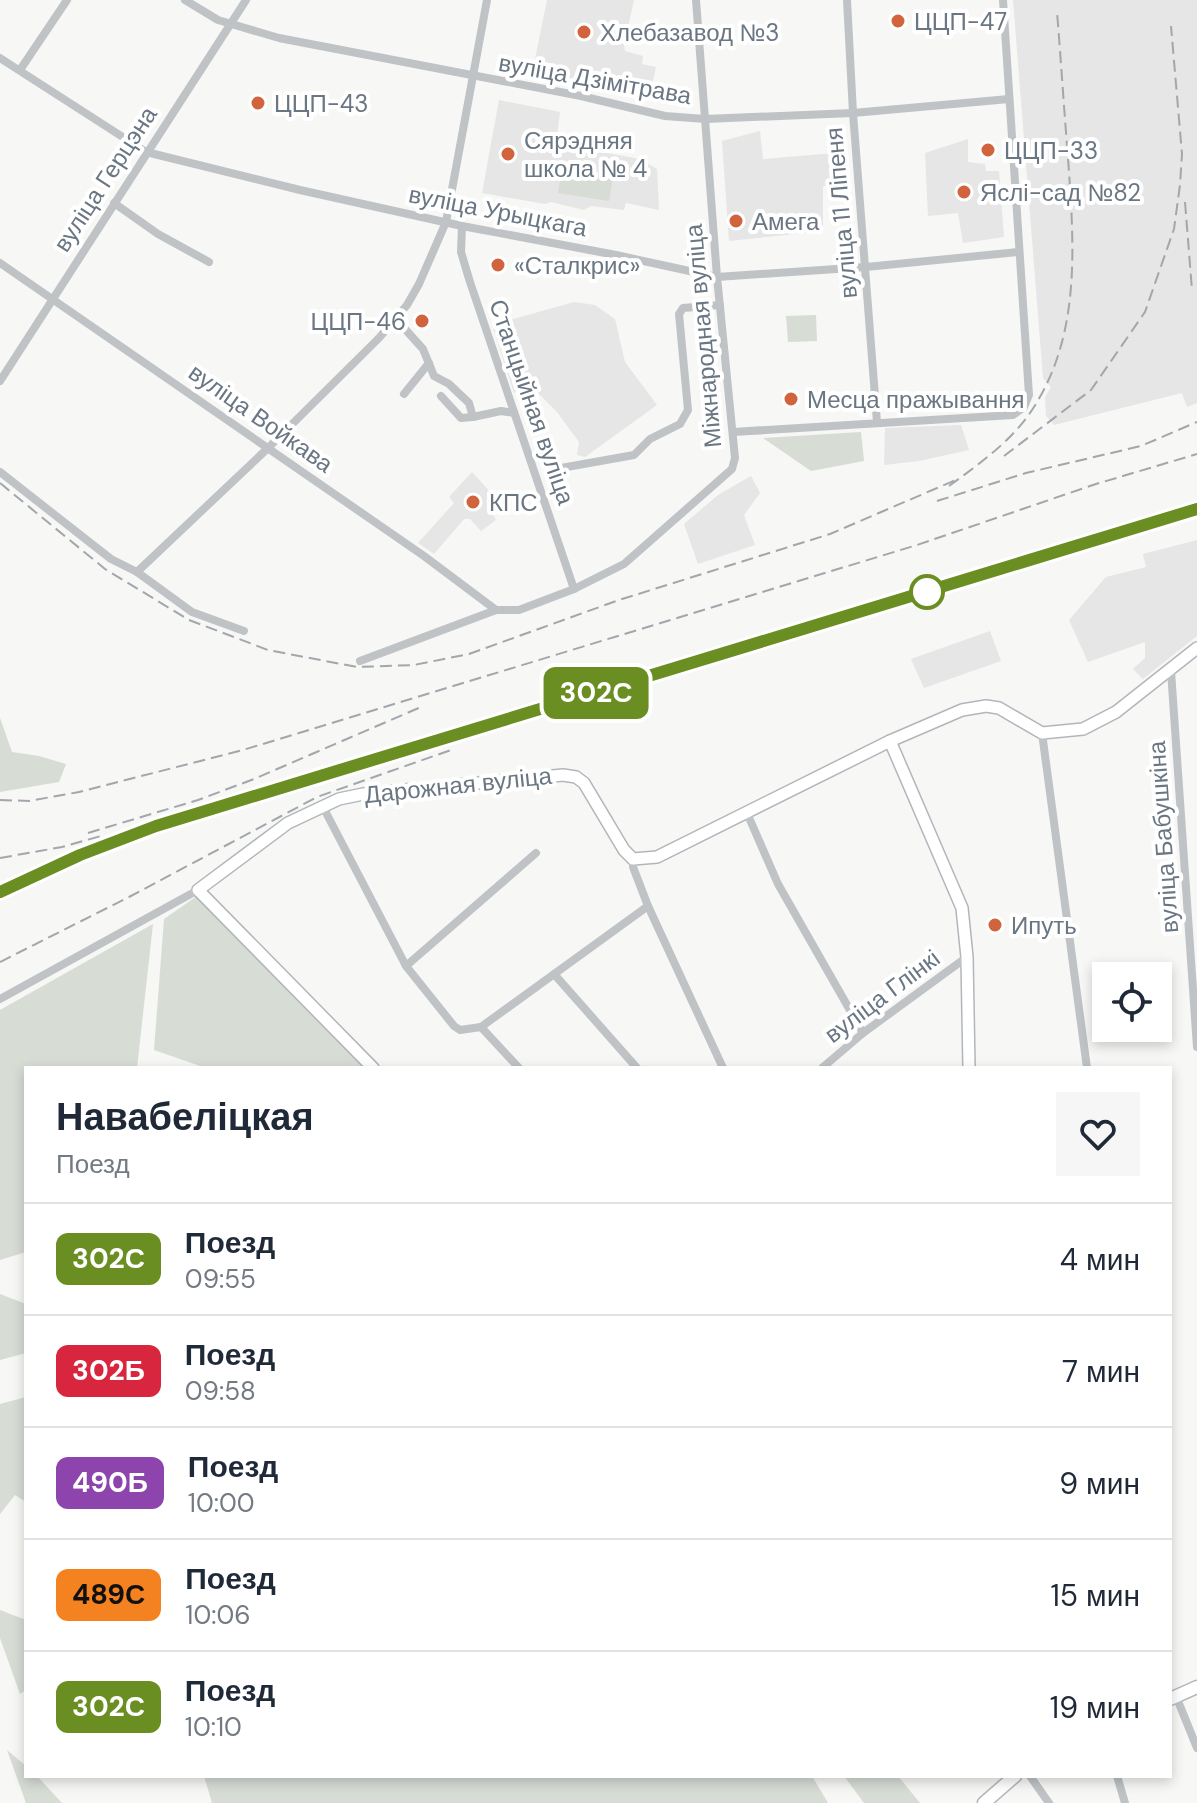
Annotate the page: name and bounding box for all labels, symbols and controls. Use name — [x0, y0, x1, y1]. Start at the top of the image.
place label: ЦЦП-47 — [914, 6, 1007, 37]
marker: ЦЦП-47 — [889, 12, 907, 30]
place label: Хлебазавод №3 — [600, 17, 779, 48]
marker: Хлебазавод №3 — [575, 23, 593, 41]
street label: вуліца Дзімітрава — [496, 47, 694, 111]
place label: ЦЦП-43 — [274, 88, 369, 119]
marker: ЦЦП-43 — [249, 94, 267, 112]
street label: вуліца Герцэна — [46, 100, 164, 258]
place label: Сярэдняя школа № 4 — [524, 125, 647, 184]
street label: вуліца 11 Ліпеня — [818, 126, 864, 300]
place label: ЦЦП-33 — [1004, 135, 1098, 166]
marker: ЦЦП-33 — [979, 141, 997, 159]
marker: Сярэдняя школа № 4 — [499, 145, 517, 163]
place label: Яслі-сад №82 — [980, 177, 1141, 208]
street label: вуліца Урыцкага — [406, 179, 590, 244]
marker: Яслі-сад №82 — [955, 183, 973, 201]
place label: Амега — [752, 206, 820, 237]
marker: Амега — [727, 212, 745, 230]
street label: Міжнародная вуліца — [678, 222, 728, 449]
place label: «Сталкрис» — [514, 250, 640, 281]
marker: «Сталкрис» — [489, 256, 507, 274]
street label: Станцыйная вуліца — [482, 295, 582, 509]
place label: ЦЦП-46 — [311, 306, 406, 337]
marker: ЦЦП-46 — [413, 312, 431, 330]
street label: вуліца Войкава — [183, 357, 340, 480]
place label: Месца пражывання — [807, 384, 1024, 415]
marker: Месца пражывання — [782, 390, 800, 408]
place label: КПС — [489, 487, 538, 518]
marker: КПС — [464, 493, 482, 511]
unlabelled marker — [910, 575, 944, 609]
line badge: 302С — [540, 667, 652, 719]
text: 302С — [560, 674, 632, 711]
street label: вуліца Бабушкіна — [1141, 739, 1185, 934]
street label: Дарожная вуліца — [363, 760, 554, 810]
place label: Ипуть — [1011, 910, 1077, 941]
marker: Ипуть — [986, 916, 1004, 934]
street label: вуліца Глінкі — [818, 943, 946, 1049]
map controls — [1092, 962, 1172, 1042]
button: locate — [1092, 962, 1172, 1042]
text: Навабеліцкая — [56, 1092, 314, 1142]
button: heart — [1056, 1092, 1140, 1176]
text: Поезд — [56, 1147, 130, 1181]
text: Поезд — [185, 1223, 275, 1262]
text: 302С — [72, 1240, 145, 1277]
text: 4 мин — [1060, 1240, 1140, 1279]
text: 09:55 — [185, 1262, 256, 1296]
text: Поезд — [185, 1335, 275, 1374]
text: 302Б — [72, 1352, 145, 1389]
text: 7 мин — [1062, 1352, 1140, 1391]
text: 09:58 — [185, 1374, 256, 1408]
text: Поезд — [188, 1447, 278, 1486]
text: 490Б — [72, 1464, 148, 1501]
text: 9 мин — [1059, 1464, 1140, 1503]
text: 10:00 — [188, 1486, 255, 1520]
text: Поезд — [185, 1559, 276, 1598]
text: 489С — [72, 1576, 145, 1613]
text: 15 мин — [1050, 1576, 1140, 1615]
text: 10:06 — [185, 1598, 251, 1632]
text: Поезд — [185, 1671, 275, 1710]
text: 302С — [72, 1688, 145, 1725]
text: 19 мин — [1050, 1688, 1140, 1727]
text: 10:10 — [185, 1710, 242, 1744]

